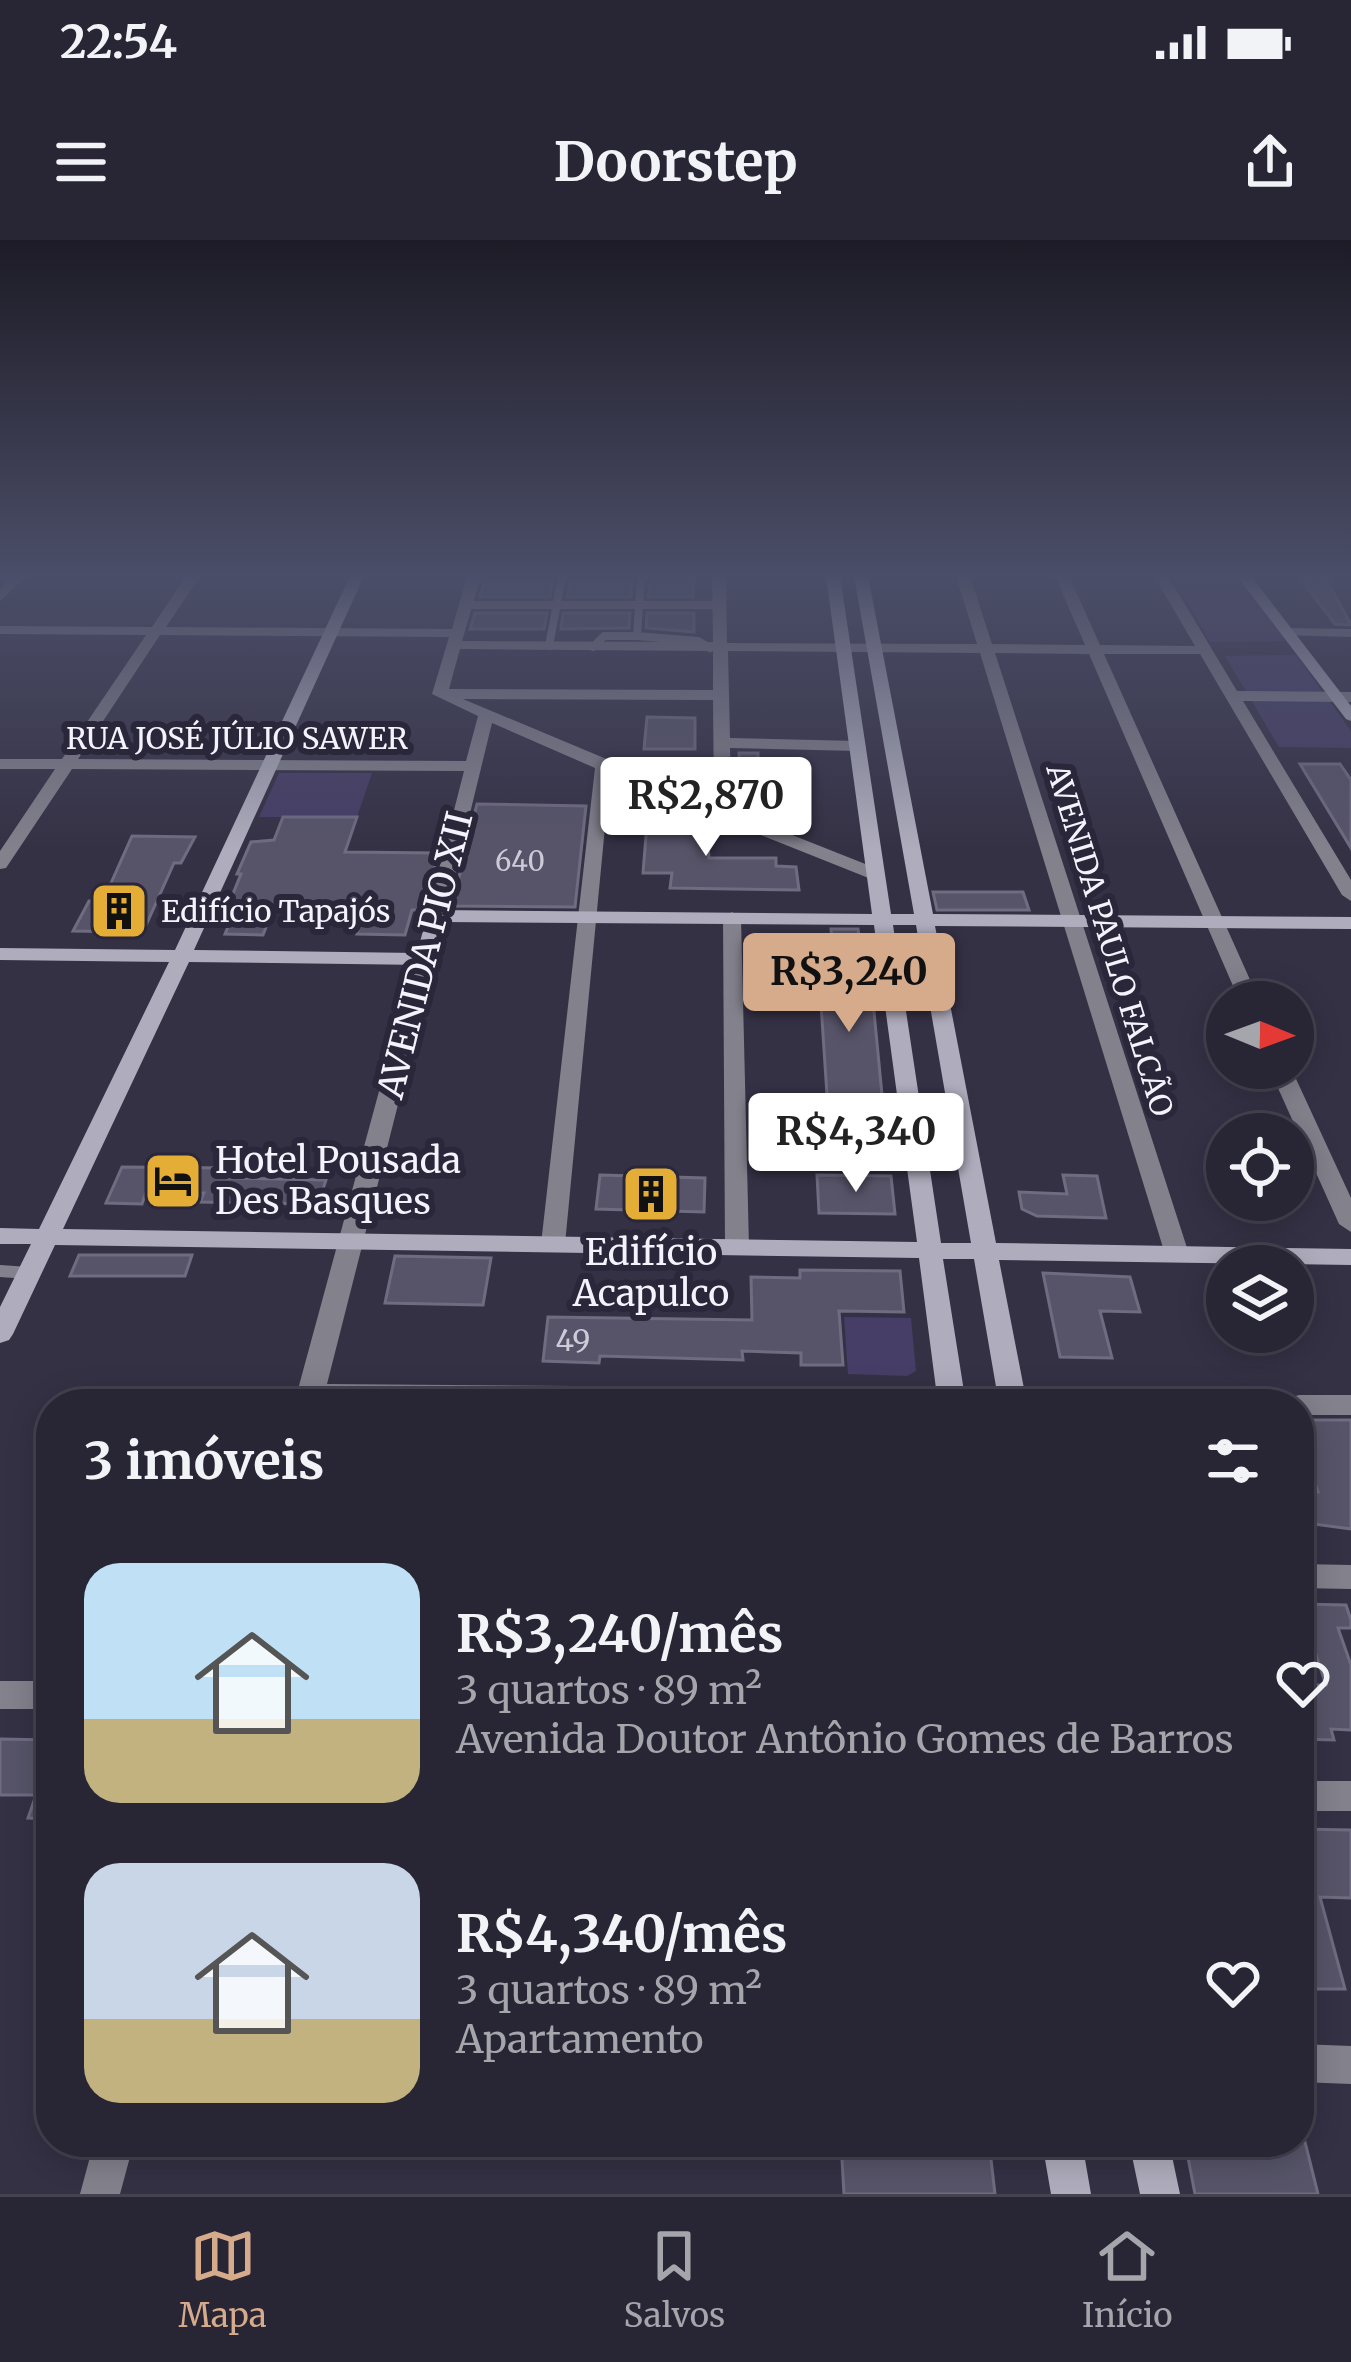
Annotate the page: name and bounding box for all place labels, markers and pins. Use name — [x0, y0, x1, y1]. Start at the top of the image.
pin: R$2,870 — [595, 757, 817, 859]
building icon: Edifício Tapajós — [88, 880, 150, 942]
place label: Edifício Tapajós — [161, 892, 391, 930]
pin: R$3,240 — [738, 933, 960, 1035]
pin: R$4,340 — [745, 1093, 967, 1195]
place label: Hotel Pousada Des Basques — [215, 1138, 461, 1224]
hotel icon: Hotel Pousada Des Basques — [142, 1150, 204, 1212]
building icon: Edifício Acapulco — [620, 1163, 682, 1225]
place label: Edifício Acapulco — [572, 1230, 729, 1316]

